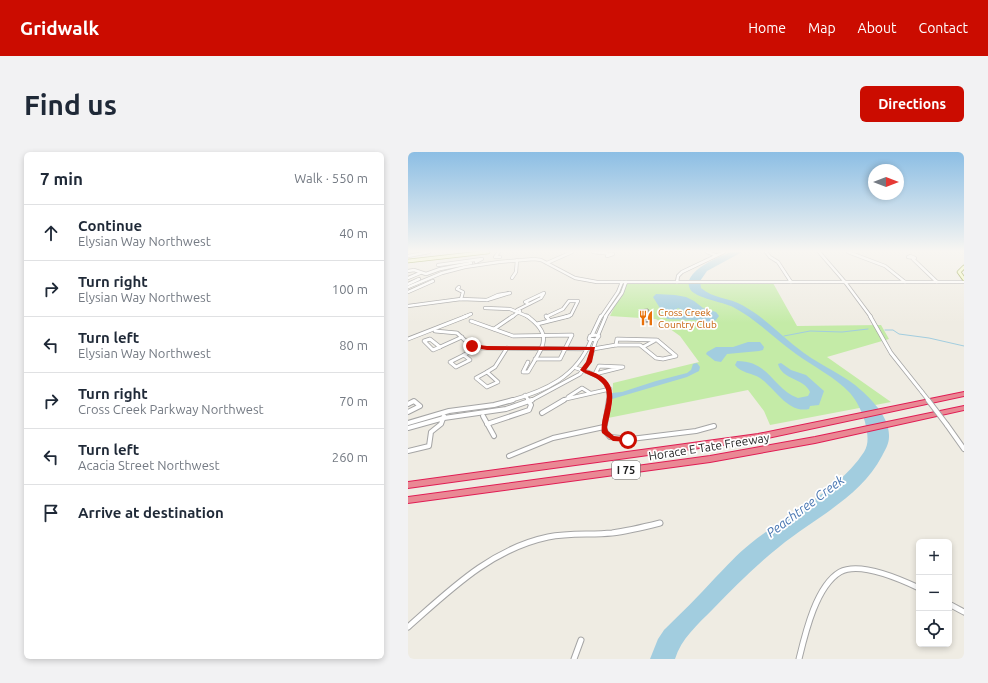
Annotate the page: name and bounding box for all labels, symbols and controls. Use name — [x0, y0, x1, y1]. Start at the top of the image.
text: Gridwalk — [20, 17, 99, 39]
text: Home — [748, 20, 786, 36]
text: Map — [808, 20, 836, 36]
text: About — [858, 20, 897, 36]
text: Contact — [919, 20, 968, 36]
button: Directions — [860, 86, 964, 122]
text: Find us — [24, 89, 117, 120]
north arrow — [868, 164, 904, 200]
text: 7 min — [40, 169, 83, 188]
text: Walk · 550 m — [294, 171, 368, 185]
text: Continue — [78, 217, 142, 234]
icon: ahead — [40, 222, 62, 244]
text: 40 m — [339, 226, 368, 240]
text: Elysian Way Northwest — [78, 234, 211, 248]
text: Turn right — [78, 273, 148, 290]
icon: right — [40, 278, 62, 300]
text: 100 m — [332, 282, 368, 296]
text: Elysian Way Northwest — [78, 290, 211, 304]
place label: Cross Creek Country Club — [658, 307, 717, 330]
restaurant icon: Cross Creek Country Club — [637, 309, 655, 327]
text: Turn left — [78, 329, 139, 346]
icon: left — [40, 334, 62, 356]
route end — [463, 337, 481, 355]
text: 80 m — [339, 338, 368, 352]
text: Elysian Way Northwest — [78, 346, 211, 360]
text: Turn right — [78, 385, 148, 402]
icon: right — [40, 390, 62, 412]
text: 70 m — [339, 394, 368, 408]
text: Cross Creek Parkway Northwest — [78, 402, 264, 416]
route start — [619, 431, 637, 449]
street label: Horace E Tate Freeway — [648, 431, 770, 462]
text: Turn left — [78, 441, 139, 458]
icon: left — [40, 446, 62, 468]
text: 260 m — [332, 450, 368, 464]
text: Acacia Street Northwest — [78, 458, 220, 472]
road number: I 75 — [612, 461, 640, 479]
water label: Peachtree Creek — [763, 472, 847, 540]
icon: arrive — [40, 502, 62, 524]
text: Arrive at destination — [78, 504, 224, 521]
map controls — [916, 539, 952, 647]
button: + — [916, 539, 952, 575]
button: − — [916, 575, 952, 611]
button: locate — [916, 611, 952, 647]

